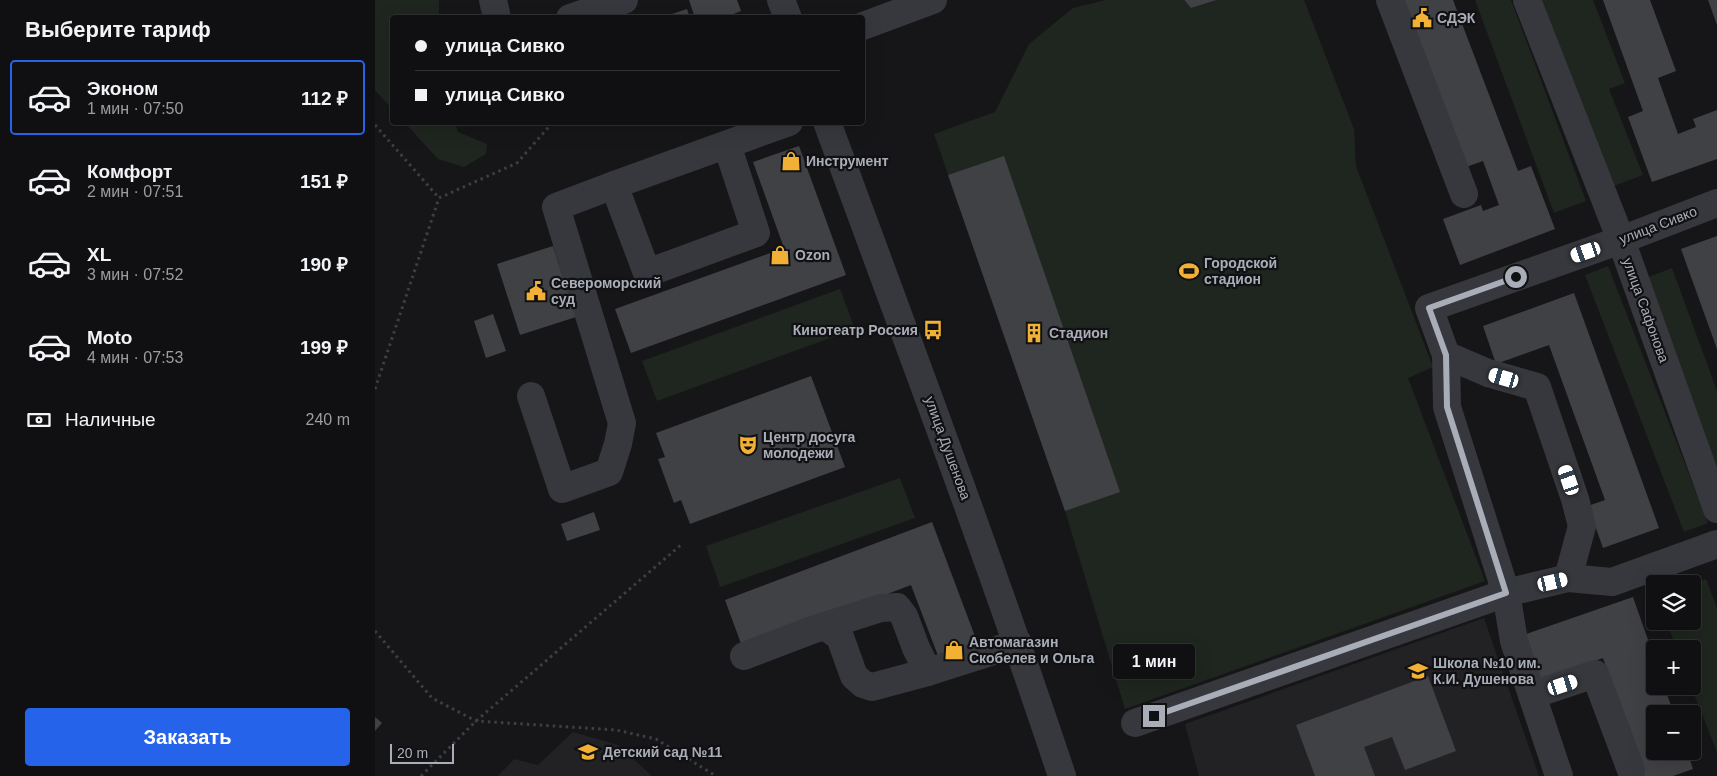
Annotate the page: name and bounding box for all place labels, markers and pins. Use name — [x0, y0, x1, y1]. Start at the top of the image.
public building icon: СДЭК — [1411, 7, 1433, 29]
place label: СДЭК — [1437, 10, 1476, 26]
shop icon: Инструмент — [780, 150, 802, 172]
place label: Инструмент — [806, 153, 889, 169]
shop icon: Ozon — [769, 244, 791, 266]
place label: Ozon — [795, 247, 830, 263]
place label: Городской стадион — [1204, 255, 1277, 287]
sports icon: Городской стадион — [1178, 260, 1200, 282]
place label: Североморский суд — [551, 275, 661, 307]
public building icon: Североморский суд — [525, 280, 547, 302]
bus stop icon: Кинотеатр Россия — [922, 319, 944, 341]
place label: Кинотеатр Россия — [793, 322, 918, 338]
building icon: Стадион — [1023, 322, 1045, 344]
place label: Стадион — [1049, 325, 1108, 341]
place label: Центр досуга молодежи — [763, 429, 856, 461]
theatre icon: Центр досуга молодежи — [737, 434, 759, 456]
place label: Автомагазин Скобелев и Ольга — [969, 634, 1094, 666]
shop icon: Автомагазин Скобелев и Ольга — [943, 639, 965, 661]
place label: Школа №10 им. К.И. Душенова — [1433, 655, 1541, 687]
school or university icon: Школа №10 им. К.И. Душенова — [1407, 660, 1429, 682]
school or university icon: Детский сад №11 — [577, 741, 599, 763]
place label: Детский сад №11 — [603, 744, 722, 760]

